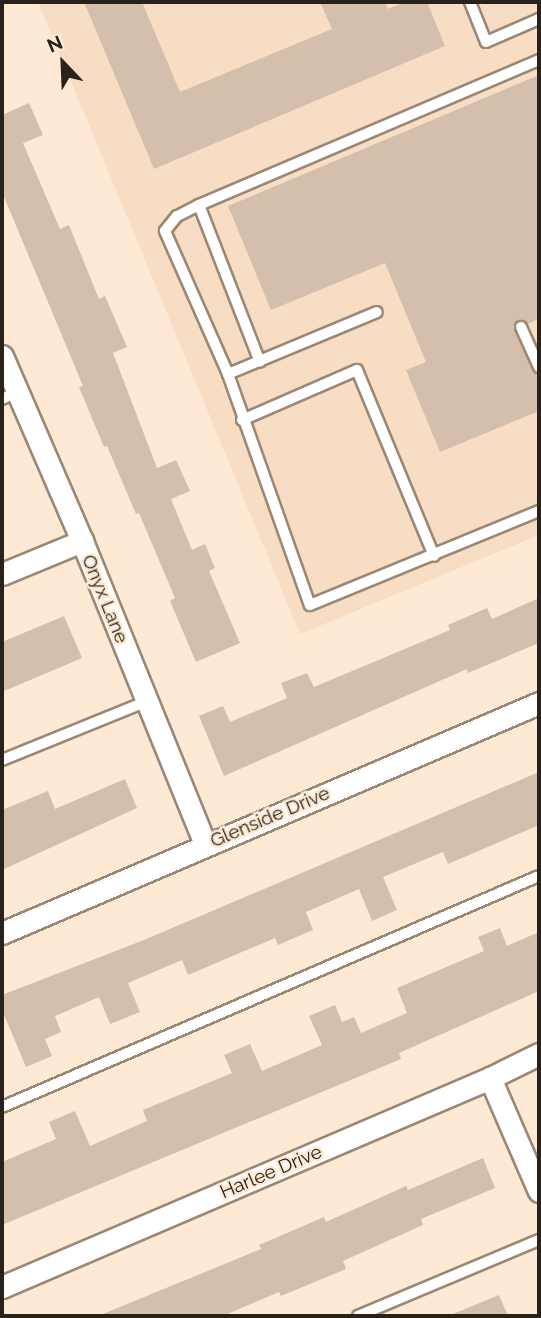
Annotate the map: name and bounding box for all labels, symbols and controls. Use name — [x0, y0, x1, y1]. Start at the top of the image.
north arrow — [28, 28, 98, 98]
text: N — [44, 31, 66, 57]
street label: Onyx Lane — [77, 551, 133, 647]
street label: Glenside Drive — [207, 782, 333, 852]
street label: Harlee Drive — [217, 1140, 325, 1204]

